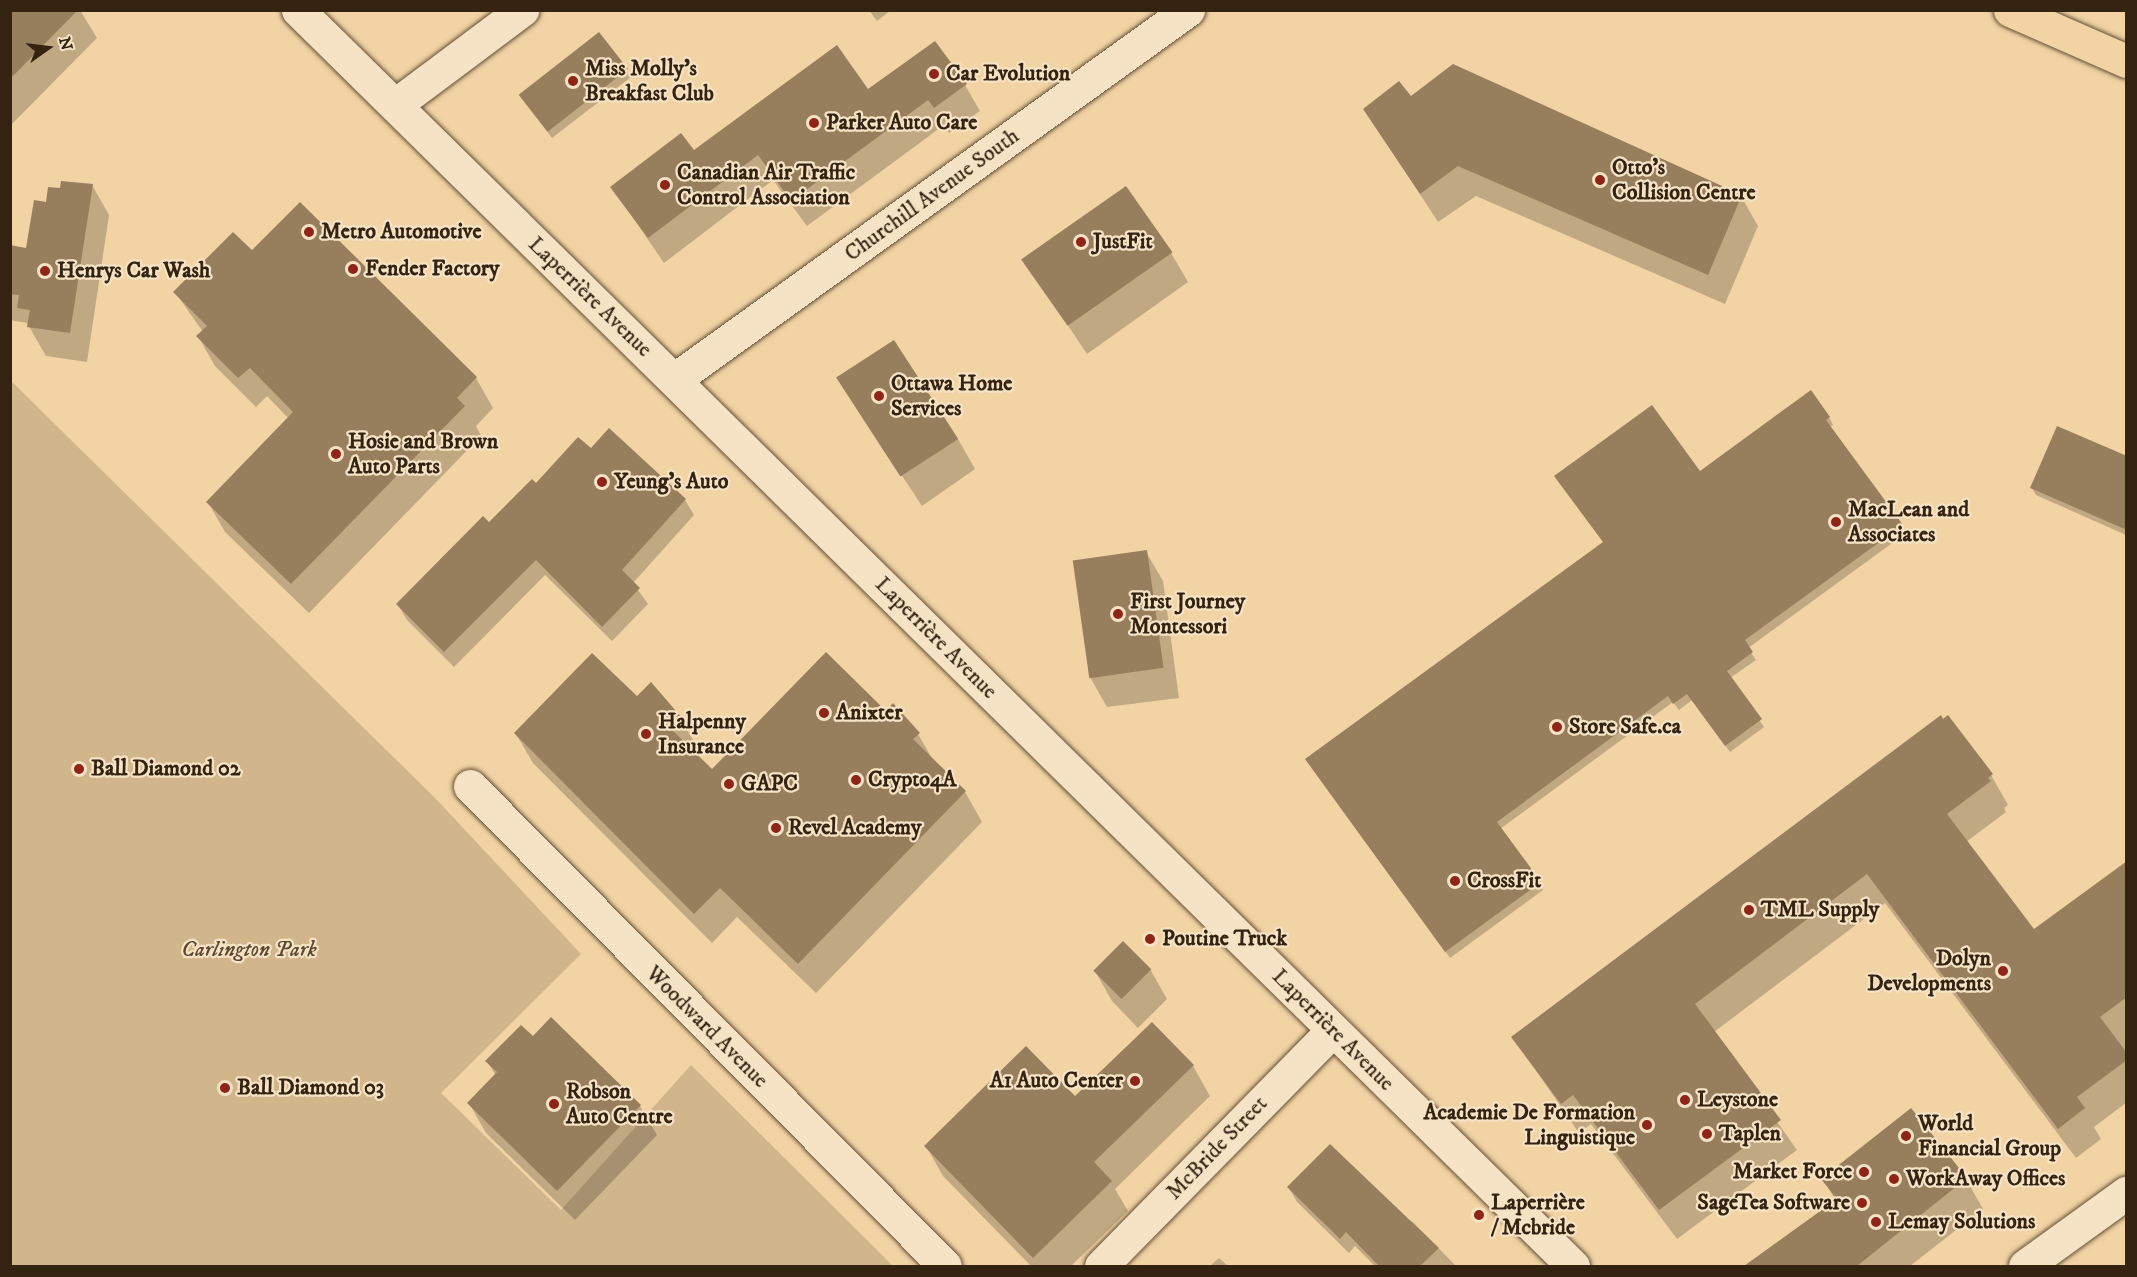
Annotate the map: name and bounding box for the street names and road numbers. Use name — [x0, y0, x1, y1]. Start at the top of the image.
street label: Churchill Avenue South — [840, 123, 1024, 267]
street label: Laperrière Avenue — [523, 231, 657, 363]
street label: Laperrière Avenue — [869, 571, 1003, 705]
street label: Woodward Avenue — [640, 960, 774, 1094]
street label: Laperrière Avenue — [1266, 963, 1400, 1097]
street label: McBride Street — [1161, 1091, 1273, 1205]

